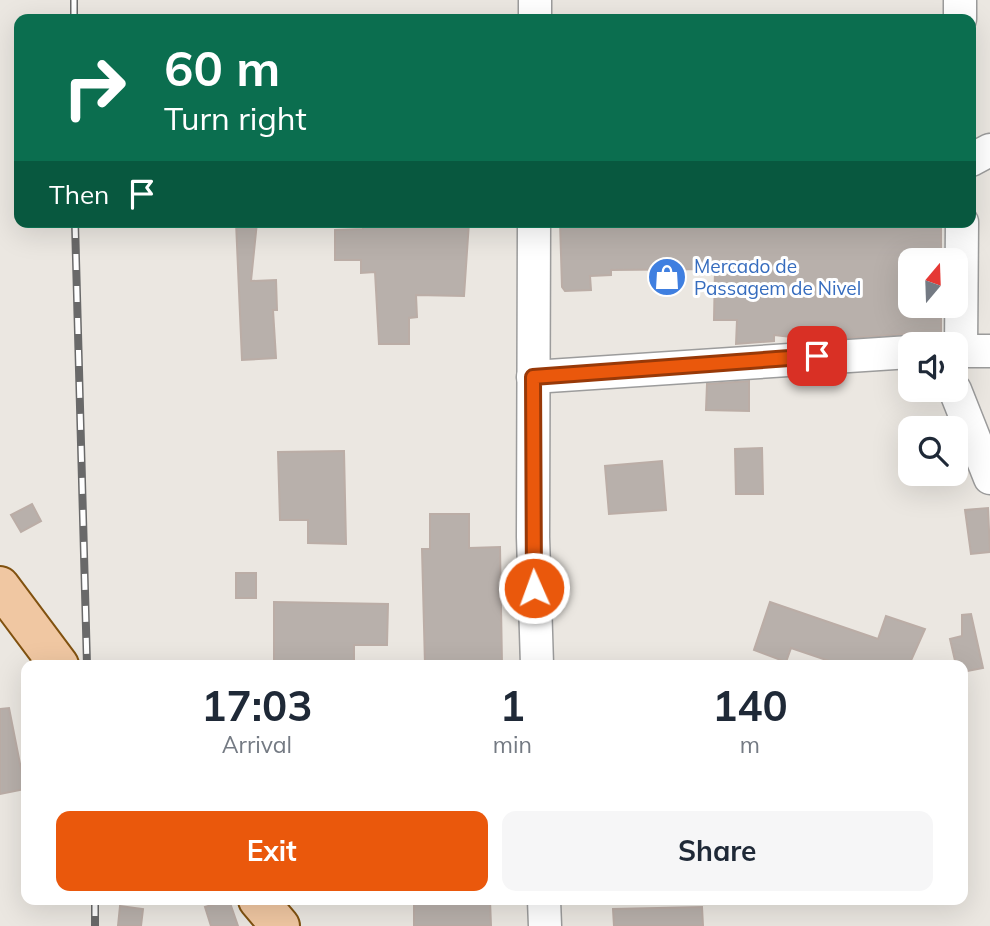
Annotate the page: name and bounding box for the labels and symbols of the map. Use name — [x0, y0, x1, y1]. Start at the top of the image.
north arrow — [898, 248, 968, 318]
place label: Mercado de Passagem de Nivel — [694, 254, 861, 300]
shop icon: Mercado de Passagem de Nivel — [646, 256, 688, 298]
pin — [787, 326, 847, 386]
position arrow — [497, 551, 571, 625]

